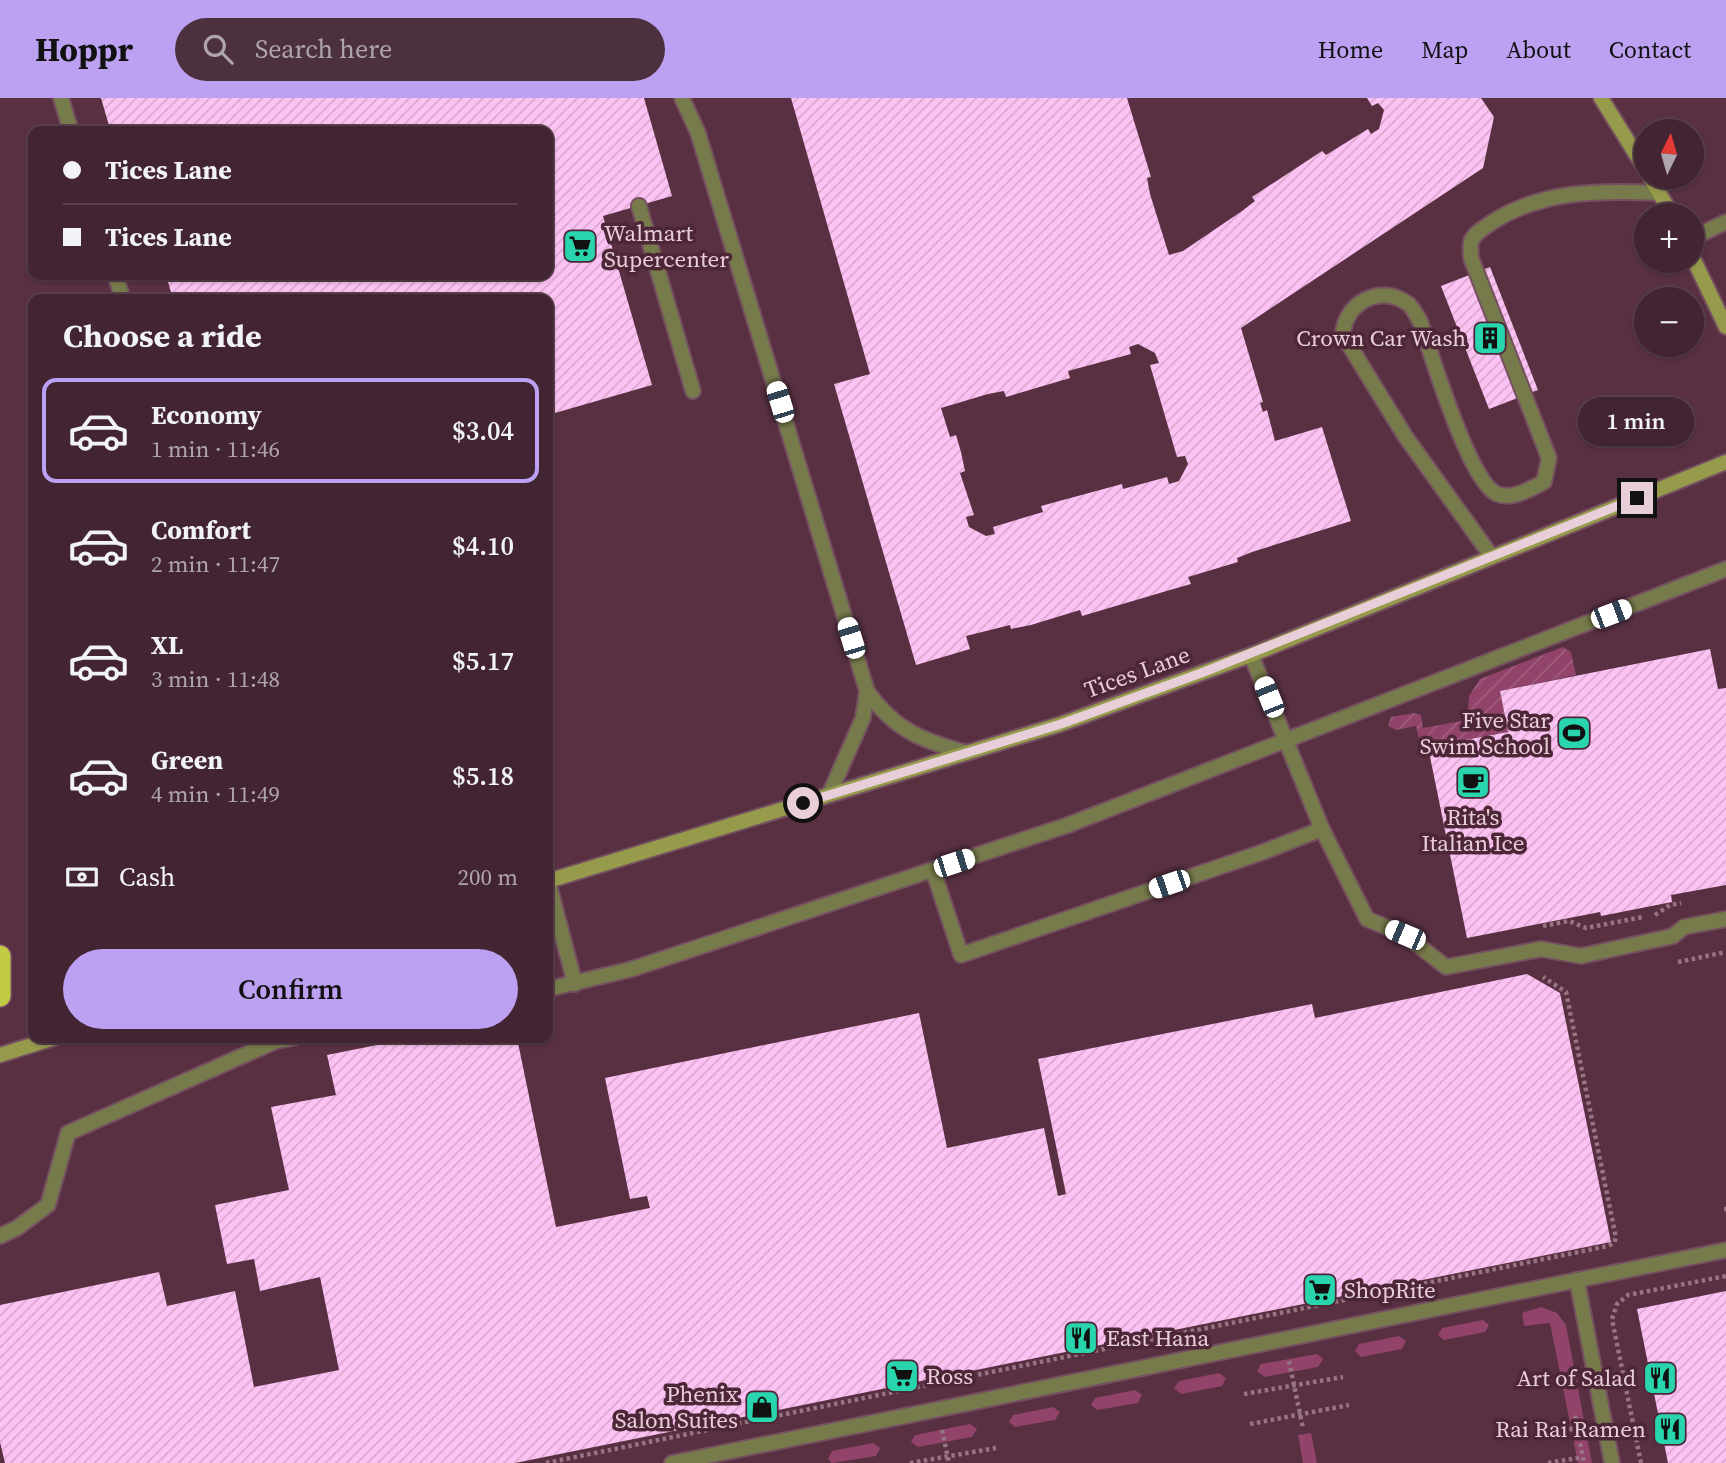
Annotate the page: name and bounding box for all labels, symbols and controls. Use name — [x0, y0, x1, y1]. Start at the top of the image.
search box — [175, 18, 665, 81]
text: Hoppr — [35, 27, 133, 72]
icon: search — [199, 30, 237, 68]
text: Search here — [255, 31, 392, 67]
text: Home — [1318, 33, 1383, 66]
text: Map — [1421, 33, 1468, 66]
text: About — [1506, 33, 1571, 66]
text: Contact — [1609, 33, 1691, 66]
north arrow — [1634, 119, 1704, 189]
map controls — [1634, 119, 1704, 357]
text: Tices Lane — [105, 152, 232, 188]
button: + — [1634, 203, 1704, 273]
place label: Walmart Supercenter — [604, 217, 729, 275]
text: Tices Lane — [105, 219, 232, 255]
supermarket icon: Walmart Supercenter — [561, 227, 599, 265]
button: − — [1634, 287, 1704, 357]
text: Choose a ride — [63, 314, 262, 358]
building icon: Crown Car Wash — [1471, 319, 1509, 357]
place label: Crown Car Wash — [1296, 322, 1466, 354]
car — [764, 379, 797, 425]
callout: 1 min — [1579, 396, 1695, 446]
text: Economy — [151, 397, 262, 433]
icon: car — [67, 399, 130, 462]
text: 1 min — [1606, 405, 1666, 437]
text: $3.04 — [452, 413, 514, 449]
text: 1 min · 11:46 — [151, 433, 280, 465]
route end — [1621, 482, 1653, 514]
text: Comfort — [151, 512, 251, 548]
icon: car — [67, 514, 130, 577]
text: $4.10 — [452, 528, 514, 564]
text: 2 min · 11:47 — [151, 548, 280, 580]
car — [1588, 597, 1635, 631]
car — [835, 615, 868, 661]
text: XL — [151, 627, 183, 663]
icon: car — [67, 629, 130, 692]
street label: Tices Lane — [1080, 638, 1194, 706]
text: $5.17 — [452, 643, 514, 679]
text: 3 min · 11:48 — [151, 663, 280, 695]
car — [1252, 674, 1287, 720]
place label: Five Star Swim School — [1420, 704, 1550, 762]
sports icon: Five Star Swim School — [1555, 714, 1593, 752]
text: Green — [151, 742, 223, 778]
icon: car — [67, 744, 130, 807]
text: $5.18 — [452, 758, 514, 794]
cafe icon: Rita's Italian Ice — [1454, 763, 1492, 801]
text: 4 min · 11:49 — [151, 778, 280, 810]
route start — [787, 787, 819, 819]
place label: Rita's Italian Ice — [1421, 801, 1525, 859]
car — [931, 847, 978, 879]
icon: cash — [63, 858, 101, 896]
text: Cash — [119, 859, 175, 895]
text: 200 m — [457, 861, 518, 893]
car — [1146, 867, 1193, 901]
car — [1382, 917, 1429, 953]
button: Confirm — [63, 949, 518, 1029]
supermarket icon: ShopRite — [1301, 1271, 1339, 1309]
place label: ShopRite — [1344, 1274, 1436, 1306]
restaurant icon: East Hana — [1062, 1319, 1100, 1357]
place label: East Hana — [1106, 1322, 1210, 1354]
supermarket icon: Ross — [883, 1357, 921, 1395]
restaurant icon: Art of Salad — [1641, 1359, 1679, 1397]
place label: Ross — [926, 1360, 973, 1392]
place label: Art of Salad — [1517, 1362, 1636, 1394]
place label: Phenix Salon Suites — [615, 1378, 738, 1436]
shop icon: Phenix Salon Suites — [743, 1388, 781, 1426]
restaurant icon: Rai Rai Ramen — [1651, 1410, 1689, 1448]
place label: Rai Rai Ramen — [1495, 1413, 1646, 1445]

